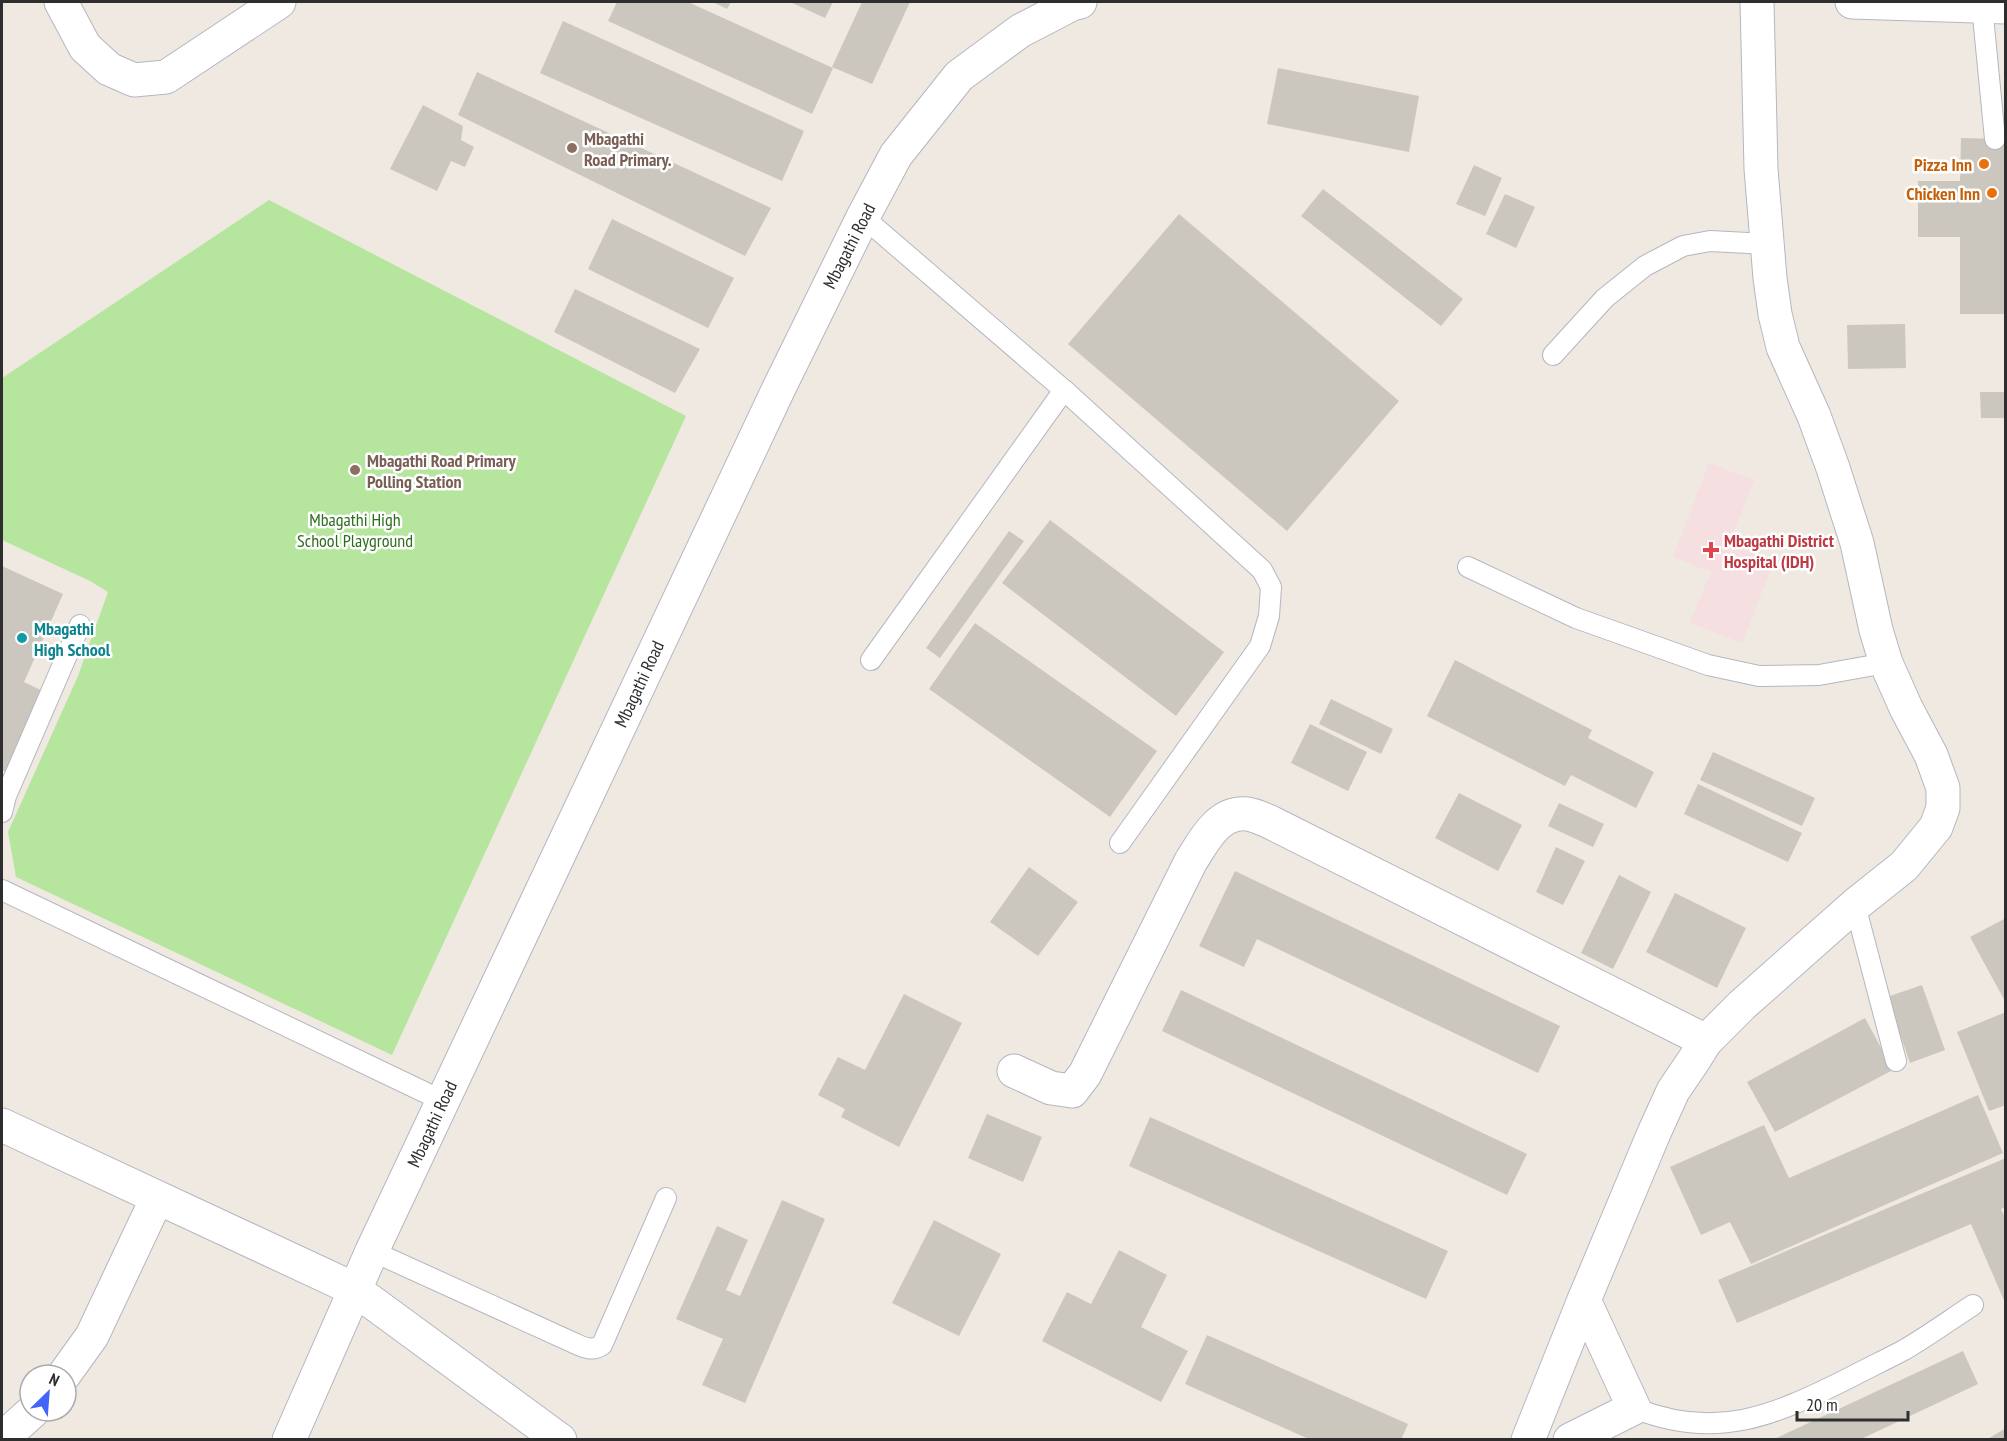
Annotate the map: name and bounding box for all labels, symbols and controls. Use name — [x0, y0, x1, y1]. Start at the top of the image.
place label: Mbagathi Road Primary. — [584, 127, 672, 171]
marker: Mbagathi Road Primary. — [565, 141, 579, 155]
place label: Pizza Inn — [1914, 153, 1972, 176]
marker: Pizza Inn — [1977, 157, 1991, 171]
place label: Chicken Inn — [1906, 182, 1980, 205]
marker: Chicken Inn — [1985, 186, 1999, 200]
street label: Mbagathi Road — [818, 199, 880, 293]
place label: Mbagathi Road Primary Polling Station — [367, 449, 516, 493]
marker: Mbagathi Road Primary Polling Station — [348, 463, 362, 477]
park label: Mbagathi High School Playground — [297, 508, 413, 552]
place label: Mbagathi District Hospital (IDH) — [1724, 529, 1835, 573]
marker: Mbagathi District Hospital (IDH) — [1702, 541, 1720, 559]
place label: Mbagathi High School — [34, 617, 111, 661]
marker: Mbagathi High School — [15, 631, 29, 645]
street label: Mbagathi Road — [609, 637, 669, 731]
street label: Mbagathi Road — [402, 1077, 462, 1171]
north arrow — [18, 1363, 78, 1423]
text: N — [46, 1369, 62, 1390]
scale bar — [1797, 1384, 1908, 1422]
text: 20 m — [1806, 1393, 1838, 1416]

